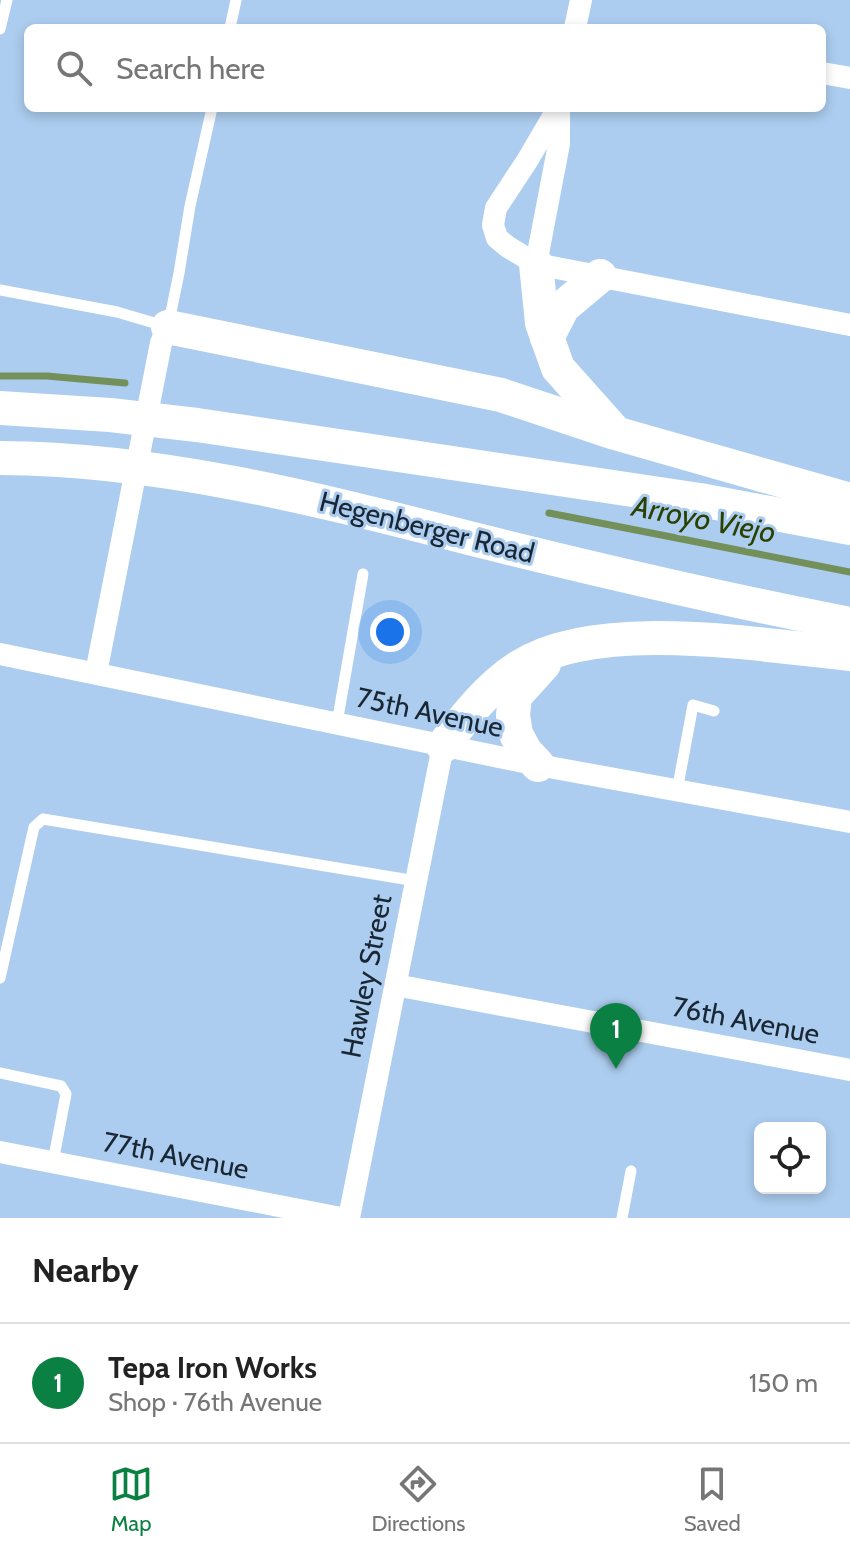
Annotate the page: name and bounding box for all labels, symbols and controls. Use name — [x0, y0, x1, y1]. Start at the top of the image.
search box — [24, 24, 826, 112]
icon: search — [52, 46, 96, 90]
text: Search here — [116, 50, 265, 87]
street label: Hegenberger Road — [316, 484, 538, 570]
water label: Arroyo Viejo — [627, 487, 779, 551]
your location — [370, 612, 410, 652]
street label: 75th Avenue — [354, 680, 506, 744]
street label: Hawley Street — [333, 891, 399, 1061]
street label: 76th Avenue — [670, 989, 822, 1051]
pin: 1 — [590, 1003, 642, 1069]
map controls — [754, 1122, 826, 1194]
button: locate — [754, 1122, 826, 1194]
street label: 77th Avenue — [100, 1124, 252, 1186]
text: Nearby — [32, 1249, 139, 1291]
text: Tepa Iron Works — [108, 1349, 317, 1386]
text: 1 — [53, 1367, 63, 1399]
text: 150 m — [749, 1367, 818, 1399]
text: Shop · 76th Avenue — [108, 1386, 322, 1418]
tab: Map — [109, 1462, 153, 1537]
tab: Directions — [371, 1462, 465, 1537]
tab: Saved — [684, 1462, 741, 1537]

